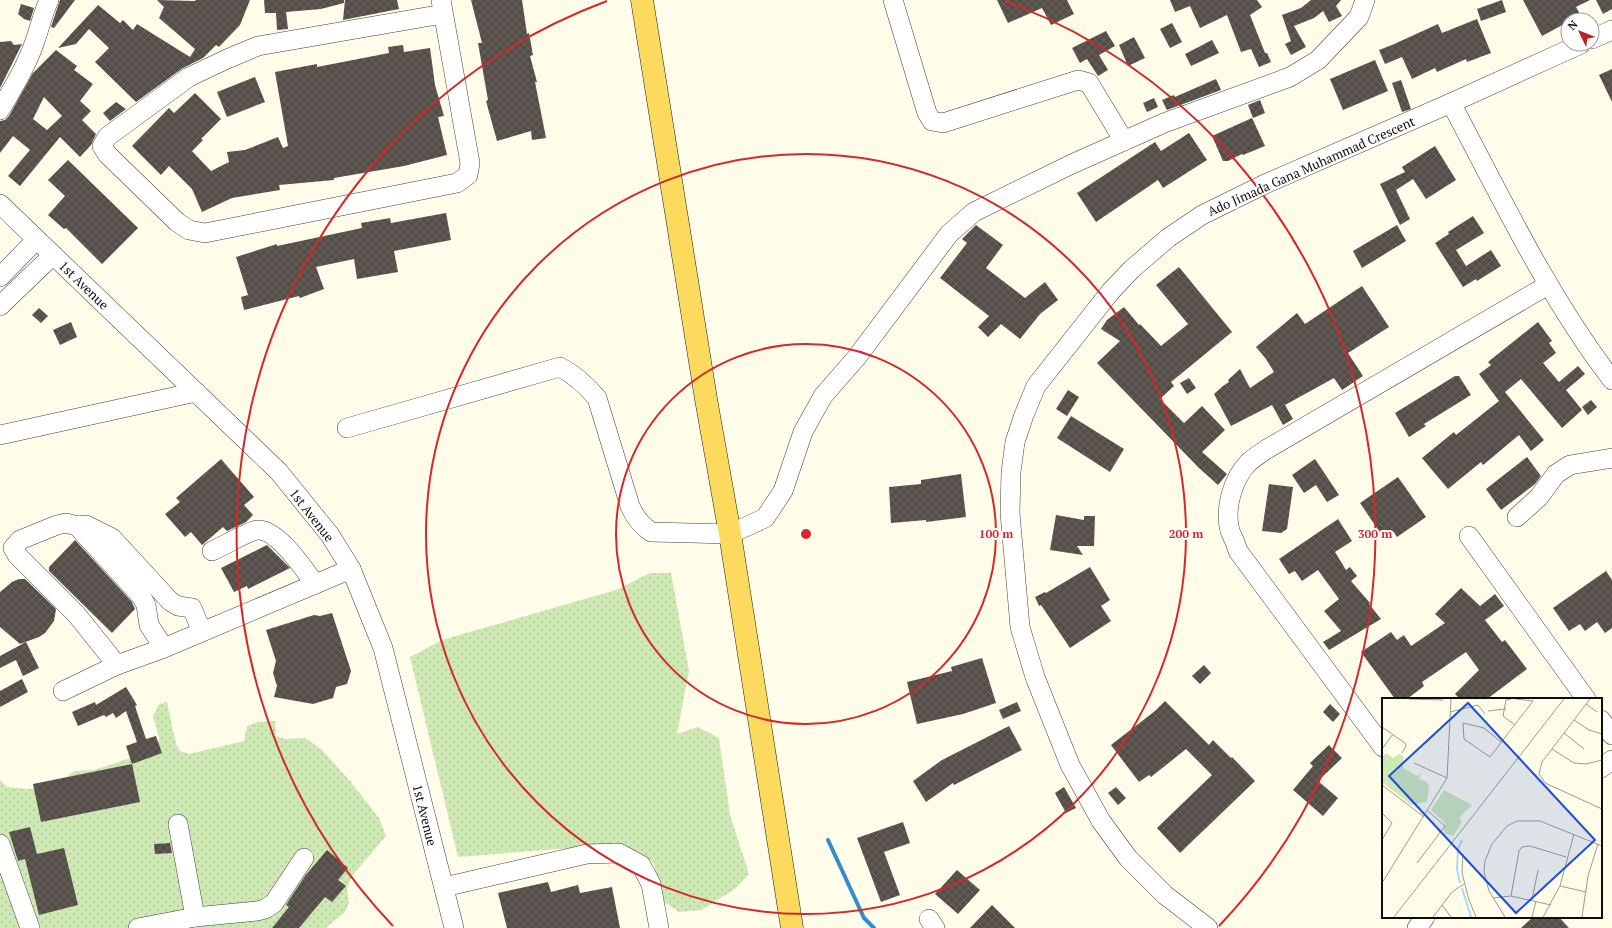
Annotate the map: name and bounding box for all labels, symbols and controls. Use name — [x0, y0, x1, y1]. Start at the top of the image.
north arrow — [1560, 12, 1600, 52]
text: N — [1565, 17, 1581, 33]
street label: Ado Jimada Gana Muhammad Crescent — [1204, 112, 1418, 220]
street label: 1st Avenue — [55, 257, 113, 313]
street label: 1st Avenue — [286, 485, 338, 545]
text: 100 m — [979, 526, 1013, 541]
text: 200 m — [1169, 526, 1203, 541]
text: 300 m — [1358, 526, 1392, 541]
centre of rings — [799, 527, 813, 541]
inset map — [1382, 698, 1602, 918]
street label: 1st Avenue — [409, 782, 441, 848]

